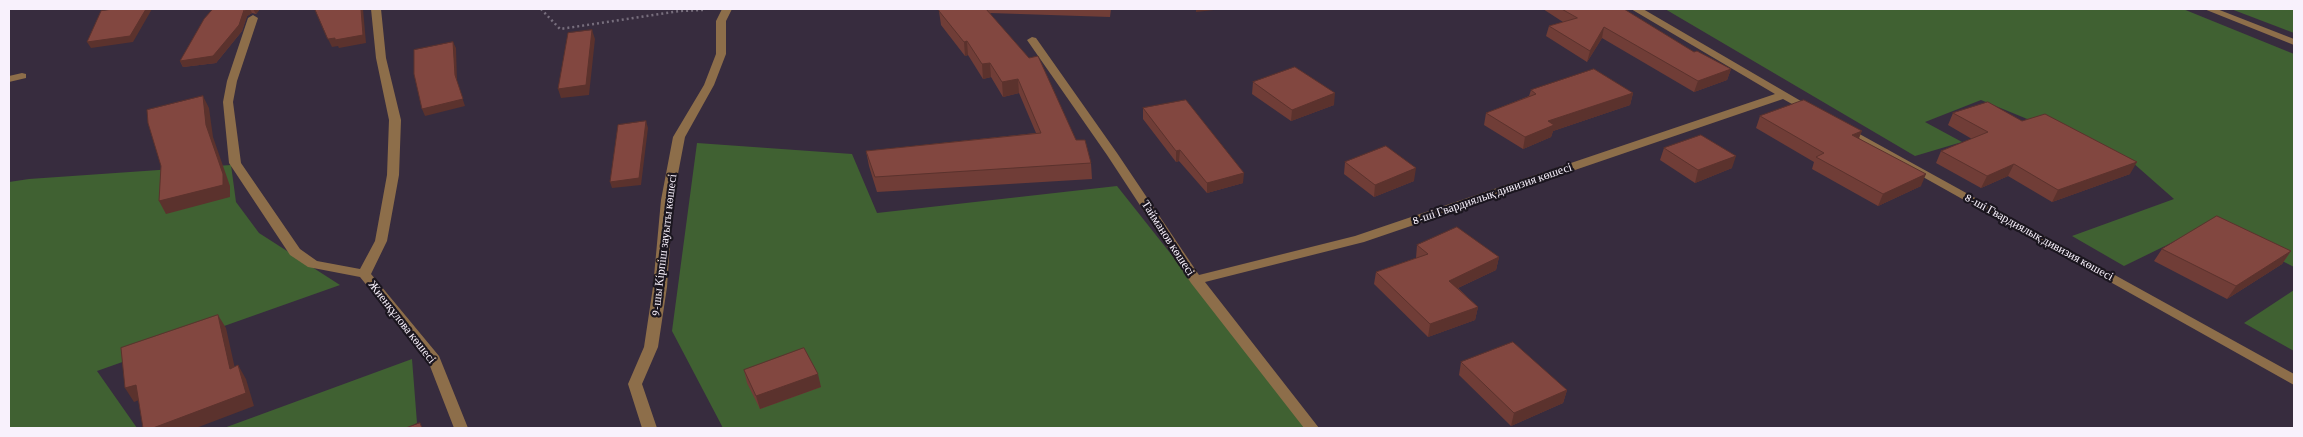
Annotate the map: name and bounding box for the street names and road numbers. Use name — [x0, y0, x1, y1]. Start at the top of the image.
street label: 8-ші Гвардиялық дивизия көшесі — [1410, 160, 1574, 228]
street label: 9-шы Кірпіш зауыты көшесі — [648, 173, 680, 317]
street label: 8-ші Гвардиялық дивизия көшесі — [1962, 190, 2116, 284]
street label: Тайманов көшесі — [1138, 197, 1198, 279]
street label: Жиенқұлова көшесі — [365, 278, 439, 366]

